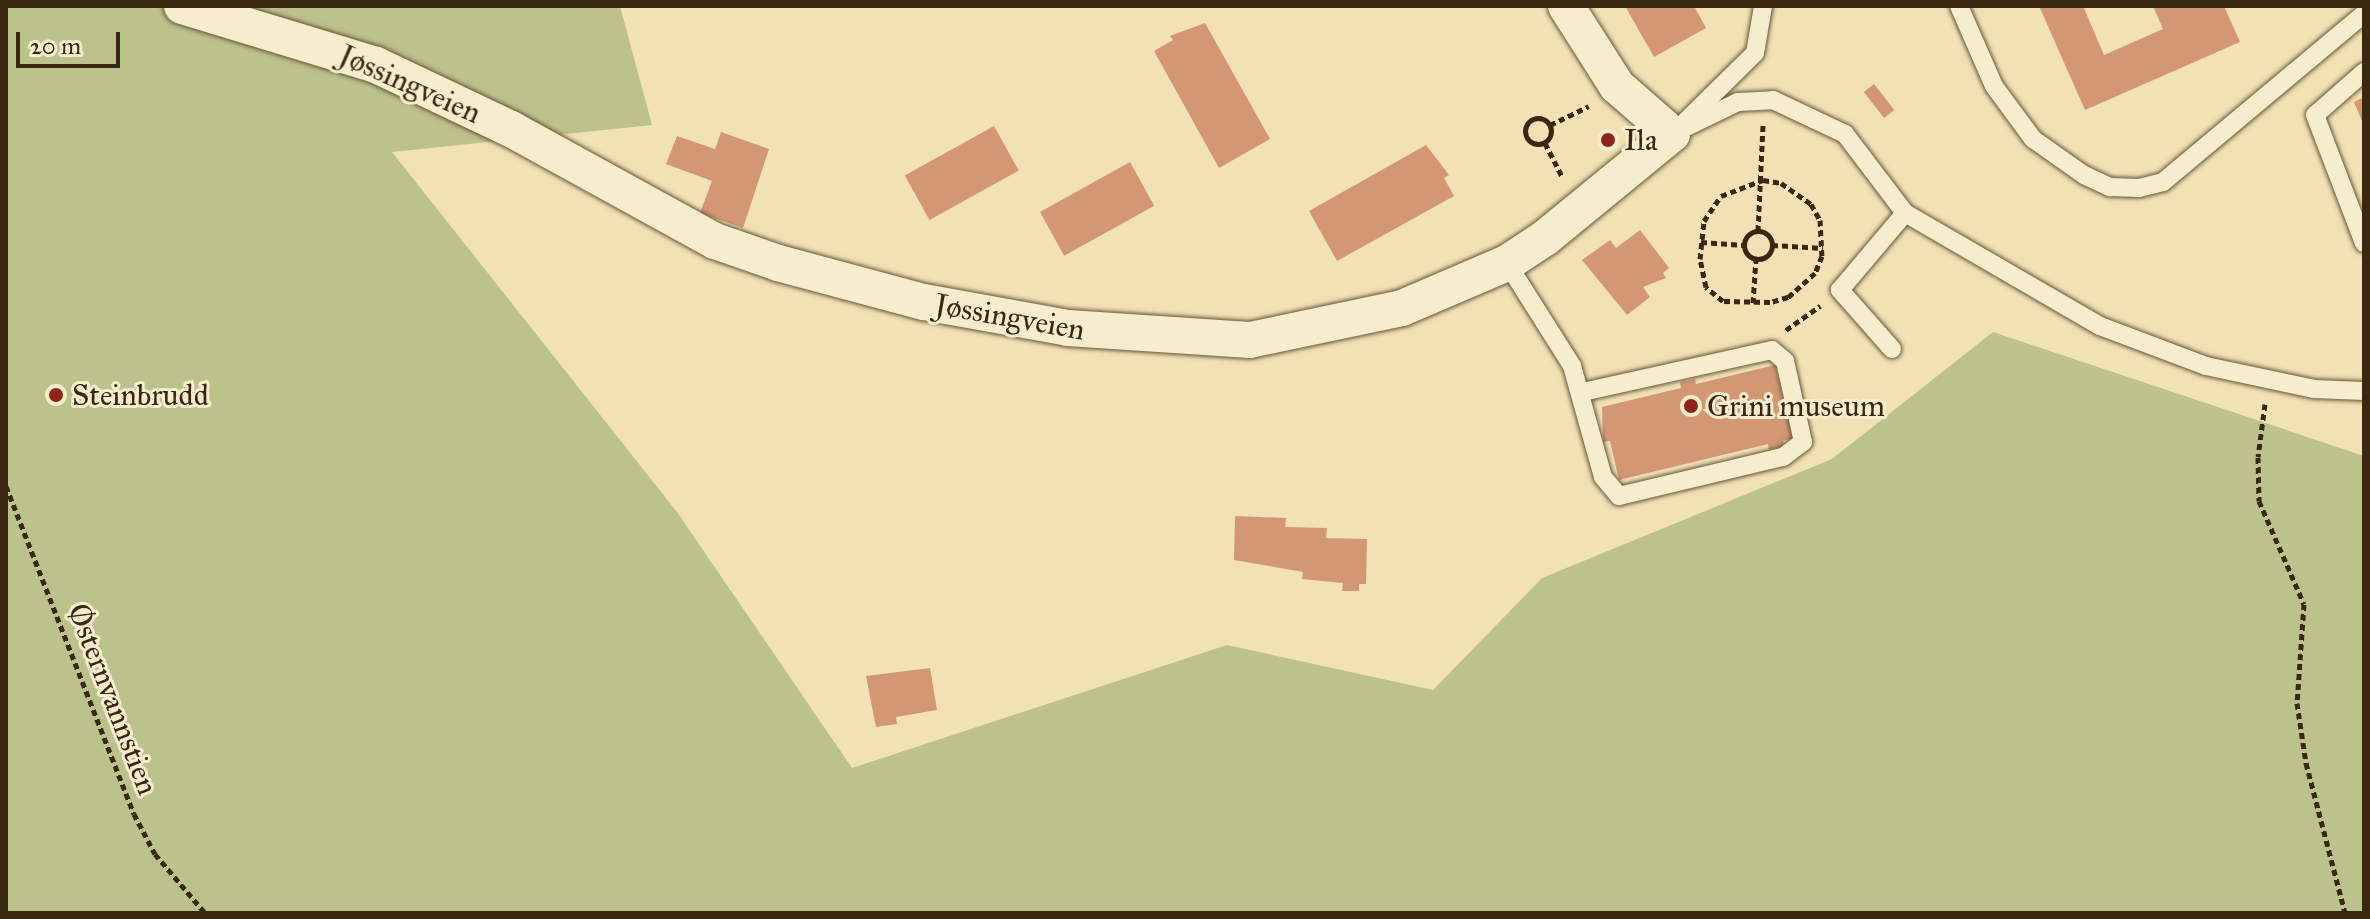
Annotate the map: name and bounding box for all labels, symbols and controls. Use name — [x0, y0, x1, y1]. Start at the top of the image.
scale bar — [20, 16, 124, 66]
text: 20 m — [30, 31, 81, 61]
street label: Jøssingveien — [334, 37, 486, 131]
place label: Ila — [1624, 122, 1658, 158]
marker: Ila — [1599, 131, 1617, 149]
street label: Jøssingveien — [932, 286, 1088, 348]
place label: Steinbrudd — [72, 377, 209, 413]
marker: Steinbrudd — [47, 386, 65, 404]
place label: Grini museum — [1707, 388, 1885, 424]
marker: Grini museum — [1682, 397, 1700, 415]
street label: Østernvannstien — [60, 598, 166, 800]

